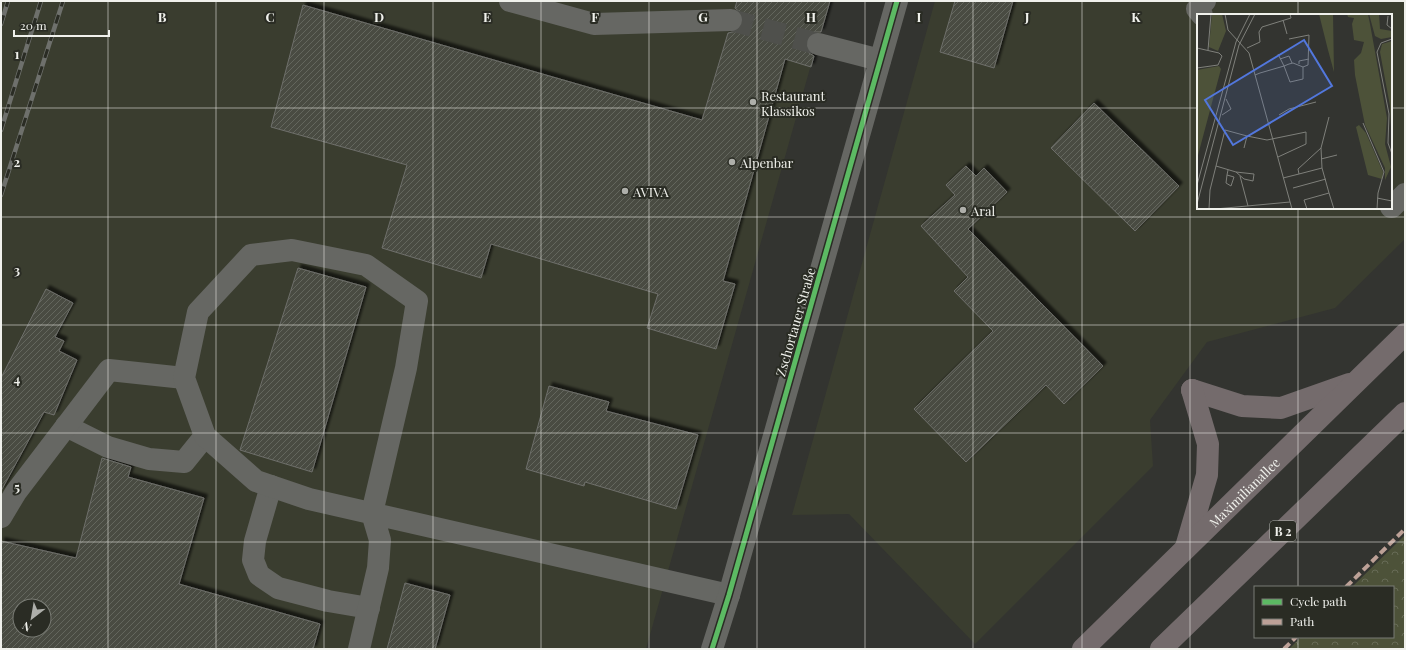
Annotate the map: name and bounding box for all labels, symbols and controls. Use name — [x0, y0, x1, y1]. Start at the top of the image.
text: B — [158, 8, 167, 25]
text: C — [265, 8, 275, 25]
text: D — [374, 8, 384, 25]
text: E — [483, 8, 491, 25]
text: F — [591, 8, 599, 25]
text: G — [698, 8, 708, 25]
text: H — [806, 8, 816, 25]
text: I — [917, 8, 922, 25]
text: J — [1024, 8, 1030, 25]
text: K — [1131, 8, 1141, 25]
scale bar — [14, 12, 109, 38]
inset map — [1197, 14, 1392, 209]
text: 20 m — [20, 17, 47, 33]
text: 1 — [15, 45, 20, 62]
place label: Restaurant Klassikos — [761, 87, 825, 119]
marker: Restaurant Klassikos — [748, 97, 758, 107]
text: 2 — [14, 153, 21, 170]
place label: Alpenbar — [739, 154, 794, 171]
marker: Alpenbar — [727, 157, 737, 167]
place label: AVIVA — [632, 183, 669, 200]
marker: AVIVA — [620, 186, 630, 196]
place label: Aral — [970, 202, 995, 219]
marker: Aral — [958, 205, 968, 215]
text: 3 — [14, 261, 20, 278]
street label: Zschortauer Straße — [771, 265, 819, 378]
text: 4 — [14, 370, 21, 387]
street label: Maximilianallee — [1205, 453, 1283, 530]
text: 5 — [14, 478, 20, 495]
road number: B 2 — [1270, 521, 1296, 541]
legend — [1254, 586, 1394, 638]
text: Cycle path — [1290, 593, 1347, 609]
north arrow — [12, 598, 52, 638]
text: Path — [1290, 613, 1314, 629]
text: N — [19, 618, 34, 635]

